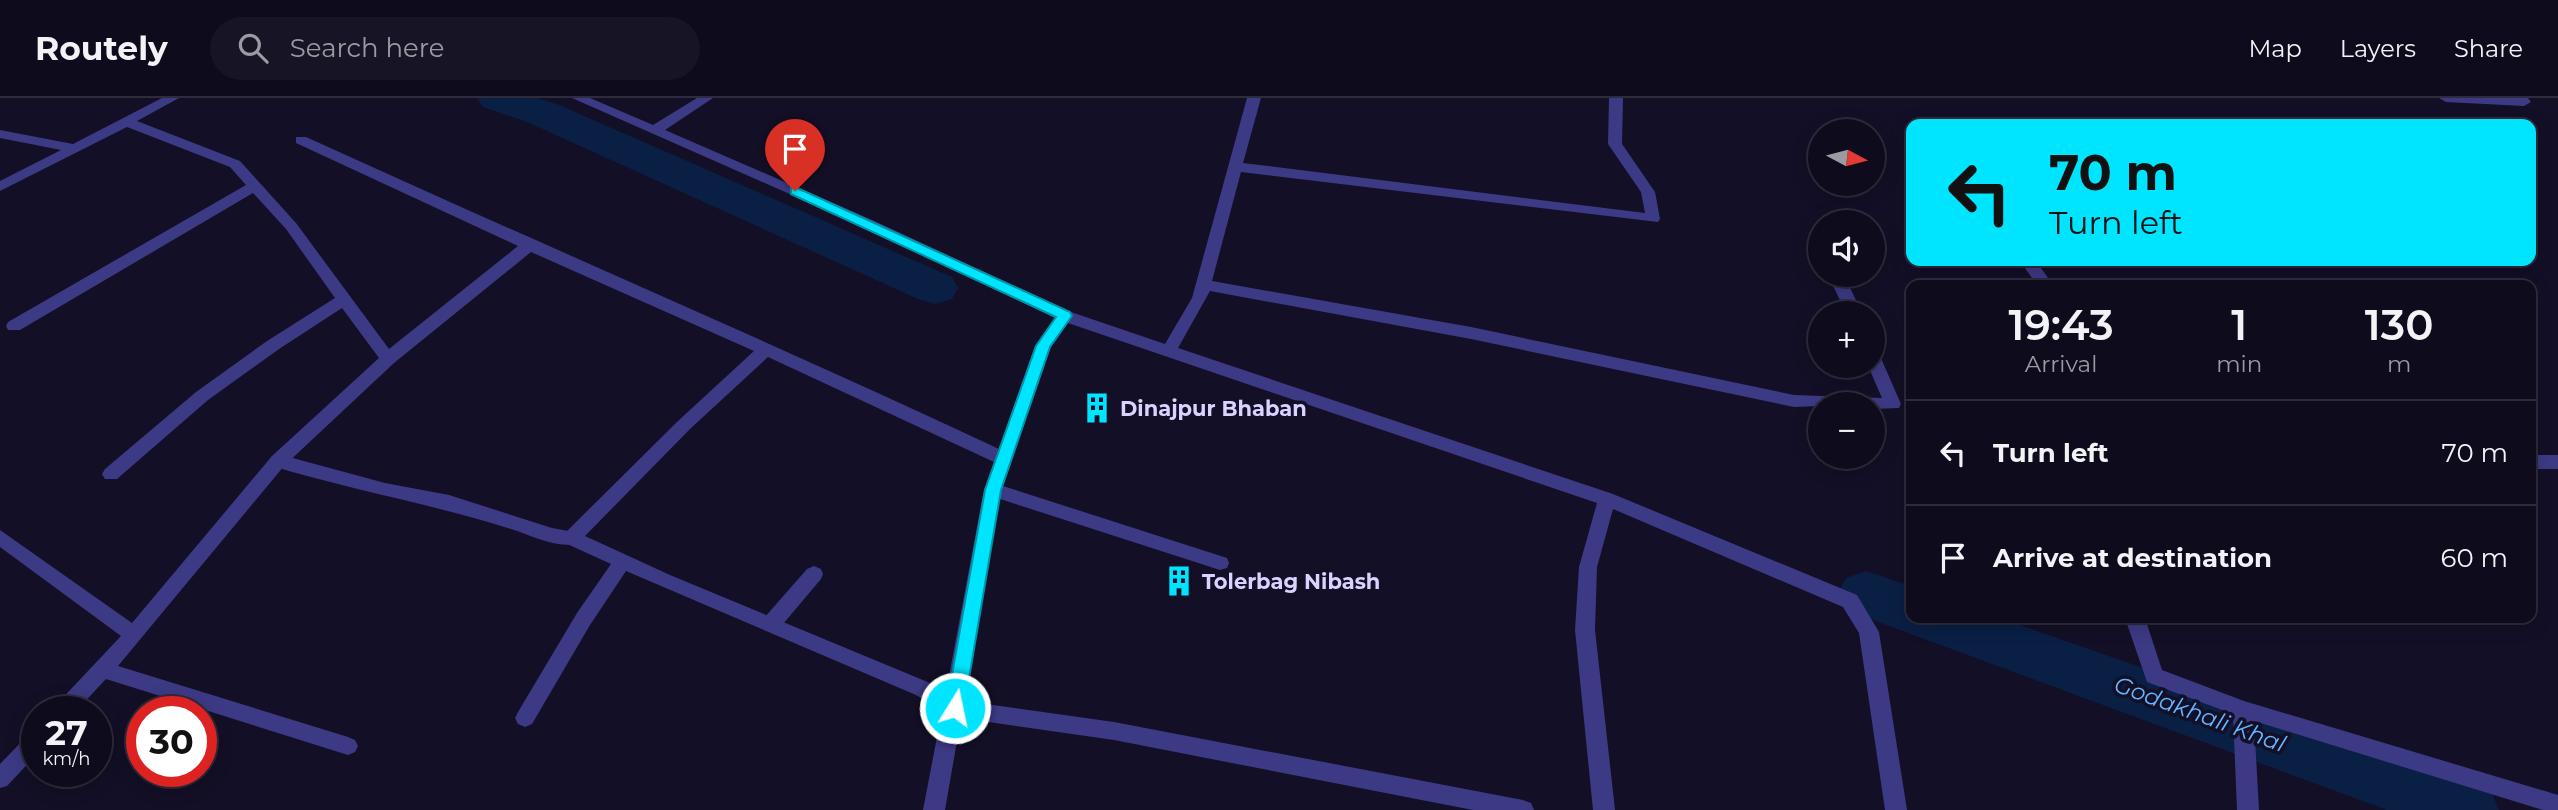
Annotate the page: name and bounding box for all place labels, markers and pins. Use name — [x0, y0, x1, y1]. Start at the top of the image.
pin — [765, 119, 825, 191]
building icon: Dinajpur Bhaban — [1080, 391, 1114, 425]
place label: Dinajpur Bhaban — [1120, 396, 1307, 421]
building icon: Tolerbag Nibash — [1162, 564, 1196, 598]
place label: Tolerbag Nibash — [1202, 569, 1380, 594]

